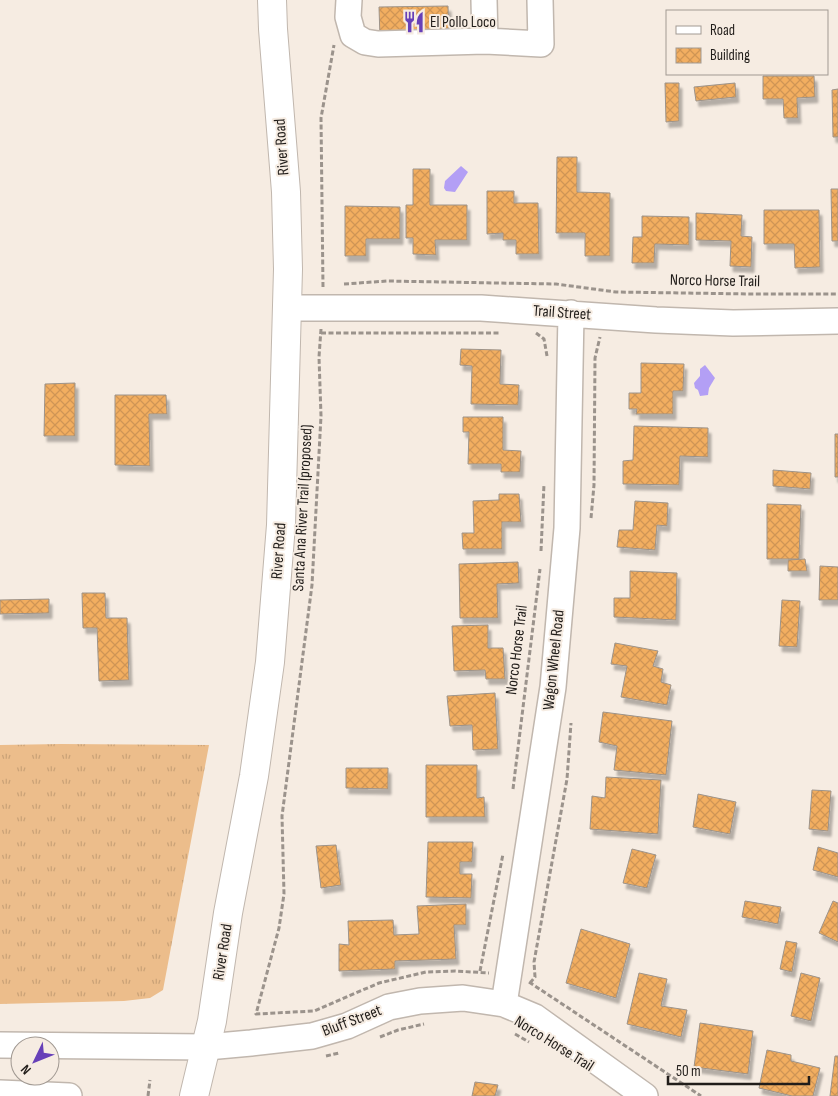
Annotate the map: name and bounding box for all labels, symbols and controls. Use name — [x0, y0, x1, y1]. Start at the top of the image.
restaurant icon: El Pollo Loco — [401, 9, 427, 35]
legend — [666, 10, 828, 75]
place label: El Pollo Loco — [430, 13, 496, 32]
text: Road — [710, 21, 735, 40]
text: Building — [710, 46, 750, 65]
street label: River Road — [271, 118, 293, 176]
street label: Norco Horse Trail — [670, 271, 760, 291]
street label: Trail Street — [532, 301, 592, 325]
street label: Santa Ana River Trail (proposed) — [289, 424, 317, 592]
street label: River Road — [268, 522, 290, 580]
street label: Norco Horse Trail — [502, 604, 532, 696]
street label: Wagon Wheel Road — [539, 609, 569, 711]
street label: River Road — [209, 923, 237, 981]
street label: Bluff Street — [320, 1001, 385, 1041]
street label: Norco Horse Trail — [511, 1012, 597, 1076]
north arrow — [10, 1036, 60, 1086]
scale bar — [668, 1054, 809, 1086]
text: N — [17, 1061, 35, 1078]
text: 50 m — [676, 1062, 701, 1081]

